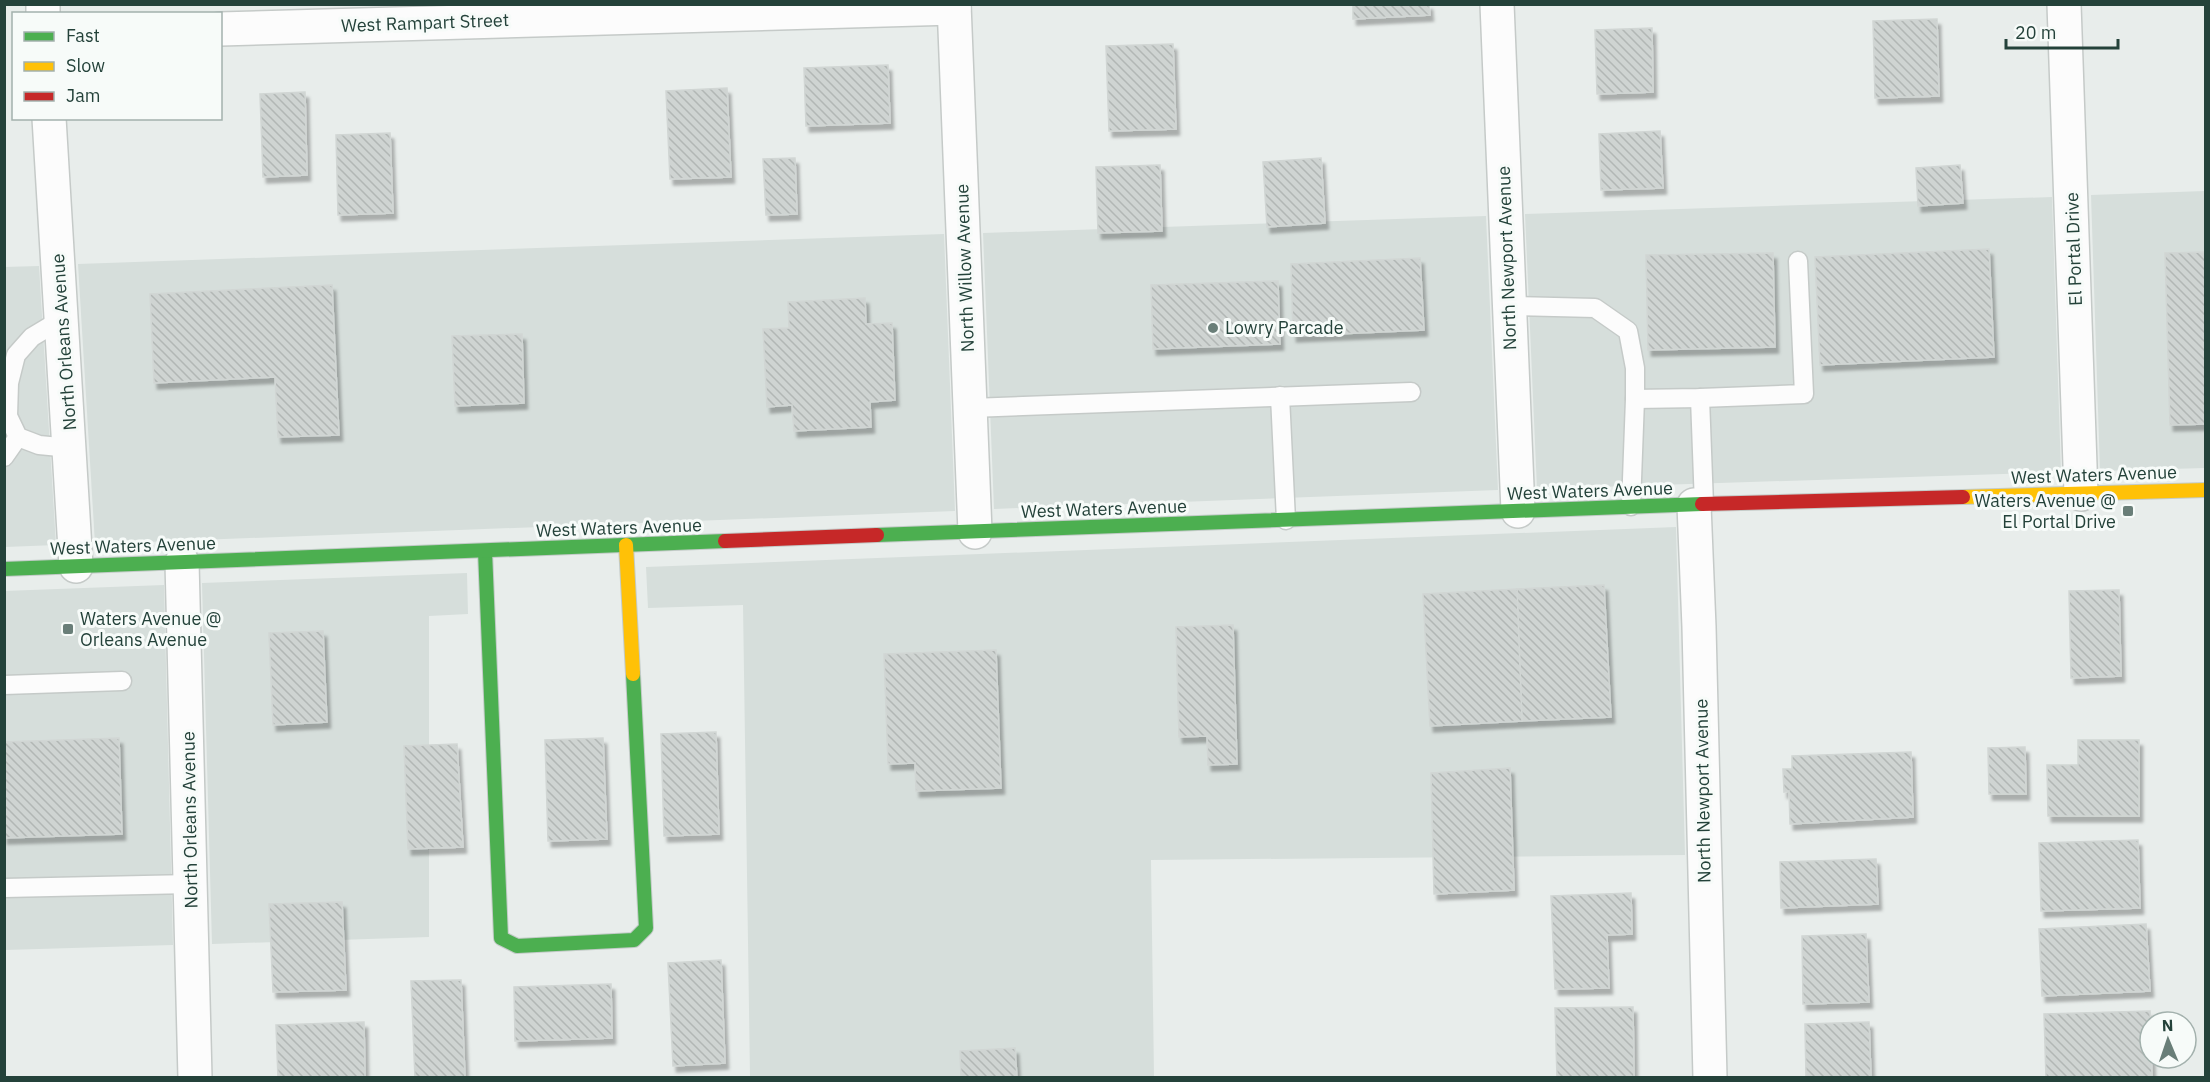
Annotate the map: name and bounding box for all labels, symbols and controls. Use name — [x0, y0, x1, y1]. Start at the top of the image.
street label: West Rampart Street — [341, 8, 509, 37]
legend — [12, 12, 222, 120]
scale bar — [2006, 12, 2118, 50]
text: 20 m — [2015, 21, 2057, 44]
text: Fast — [66, 24, 100, 47]
text: Slow — [66, 54, 105, 77]
text: Jam — [66, 84, 101, 107]
street label: North Newport Avenue — [1492, 165, 1521, 351]
street label: North Willow Avenue — [950, 183, 979, 353]
street label: El Portal Drive — [2060, 192, 2087, 306]
street label: North Orleans Avenue — [46, 253, 81, 431]
place label: Lowry Parcade — [1225, 316, 1344, 339]
marker: Lowry Parcade — [1206, 321, 1220, 335]
street label: West Waters Avenue — [2011, 460, 2178, 489]
street label: West Waters Avenue — [1507, 476, 1674, 505]
place label: Waters Avenue @ El Portal Drive — [1974, 489, 2116, 533]
street label: West Waters Avenue — [1021, 494, 1188, 523]
marker: Waters Avenue @ El Portal Drive — [2121, 504, 2135, 518]
street label: West Waters Avenue — [536, 513, 703, 542]
street label: West Waters Avenue — [50, 531, 217, 560]
place label: Waters Avenue @ Orleans Avenue — [80, 607, 222, 651]
marker: Waters Avenue @ Orleans Avenue — [61, 622, 75, 636]
street label: North Newport Avenue — [1689, 698, 1716, 883]
street label: North Orleans Avenue — [176, 731, 203, 909]
north arrow — [2138, 1010, 2198, 1070]
text: N — [2161, 1015, 2174, 1035]

